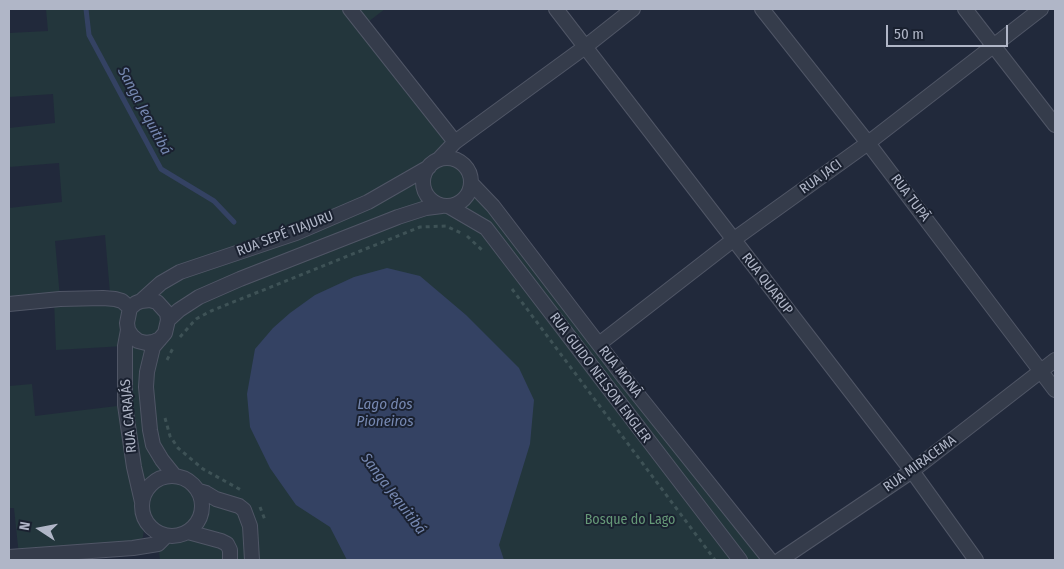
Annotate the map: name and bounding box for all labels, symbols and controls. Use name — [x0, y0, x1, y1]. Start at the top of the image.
scale bar — [889, 15, 1012, 47]
text: 50 m — [894, 25, 924, 43]
water label: Sanga Jequitibá — [113, 64, 175, 158]
street label: RUA JACI — [797, 156, 845, 198]
street label: RUA TUPÃ — [887, 171, 933, 225]
street label: RUA SEPÉ TIAJURU — [234, 208, 336, 260]
street label: RUA QUARUP — [738, 250, 796, 318]
street label: RUA GUIDO NELSON ENGLER — [546, 310, 654, 446]
street label: RUA MONÃ — [595, 343, 645, 401]
street label: RUA CARAJÁS — [117, 378, 141, 454]
water label: Lago dos Pioneiros — [356, 396, 414, 431]
street label: RUA MIRACEMA — [880, 432, 960, 496]
water label: Sanga Jequitibá — [357, 450, 429, 538]
north arrow — [15, 504, 65, 554]
park label: Bosque do Lago — [585, 512, 675, 528]
text: N — [16, 520, 34, 532]

